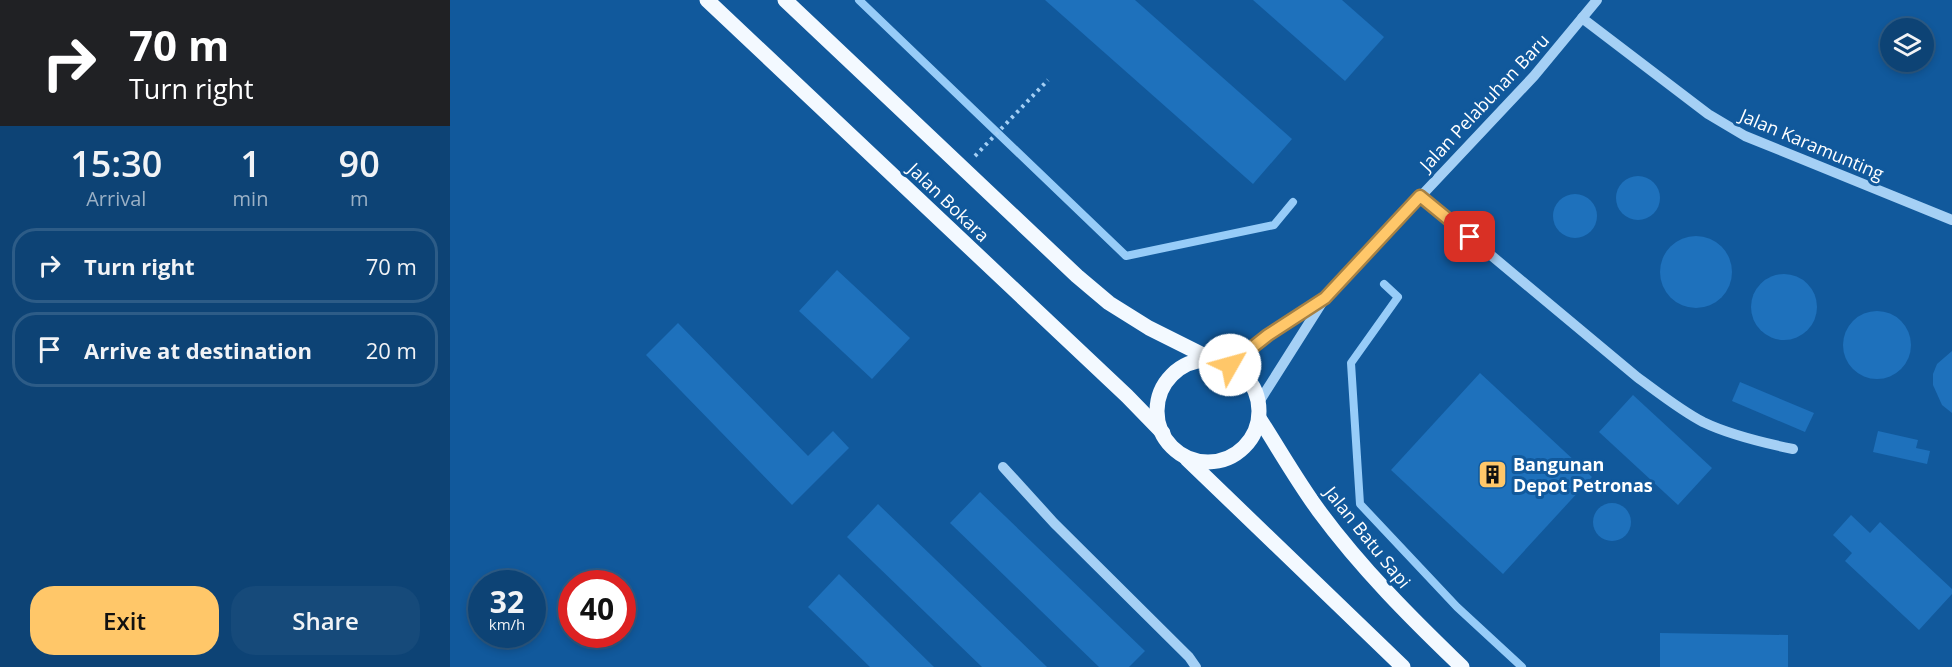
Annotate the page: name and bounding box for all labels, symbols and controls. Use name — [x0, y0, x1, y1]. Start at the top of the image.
text: 70 m — [129, 16, 229, 73]
map controls — [1880, 18, 1934, 72]
button: layers — [1880, 18, 1934, 72]
icon: right — [30, 24, 108, 102]
street label: Jalan Pelabuhan Baru — [1413, 28, 1554, 177]
text: Turn right — [129, 70, 254, 107]
street label: Jalan Karamunting — [1735, 102, 1888, 185]
text: 15:30 — [70, 139, 162, 188]
text: 1 — [240, 139, 261, 188]
text: 90 — [339, 139, 380, 188]
street label: Jalan Bokara — [902, 156, 995, 247]
text: Arrival — [86, 185, 146, 212]
text: min — [233, 185, 268, 212]
text: m — [350, 185, 368, 212]
pin — [1444, 211, 1495, 262]
icon: arrive — [1453, 220, 1486, 253]
icon: right — [33, 249, 66, 282]
text: Turn right — [84, 251, 195, 281]
text: 70 m — [366, 251, 417, 281]
icon: arrive — [33, 333, 66, 366]
position arrow — [1198, 333, 1262, 397]
text: Arrive at destination — [84, 335, 312, 365]
text: 20 m — [366, 335, 417, 365]
place label: Bangunan Depot Petronas — [1513, 452, 1653, 497]
building icon: Bangunan Depot Petronas — [1476, 458, 1508, 490]
street label: Jalan Batu Sapi — [1318, 480, 1416, 593]
speed limit sign: 40 — [558, 570, 636, 648]
text: 32 — [490, 581, 524, 622]
button: Exit — [30, 586, 219, 655]
button: Share — [231, 586, 420, 655]
text: km/h — [489, 614, 525, 634]

